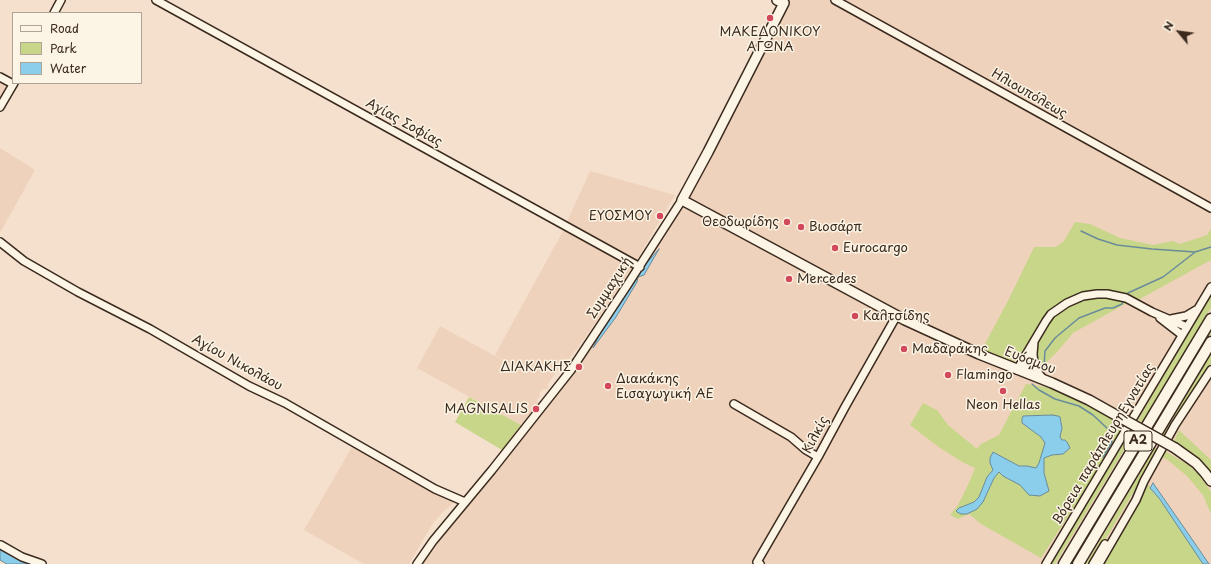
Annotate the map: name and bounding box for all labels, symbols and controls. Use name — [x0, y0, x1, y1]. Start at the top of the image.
legend — [12, 12, 142, 84]
north arrow — [1159, 12, 1199, 52]
marker: ΜΑΚΕΔΟΝΙΚΟΥ ΑΓΩΝΑ — [765, 13, 775, 23]
text: N — [1159, 18, 1178, 34]
text: Road — [50, 19, 79, 37]
place label: ΜΑΚΕΔΟΝΙΚΟΥ ΑΓΩΝΑ — [719, 24, 821, 55]
text: Park — [50, 39, 77, 57]
text: Water — [50, 59, 86, 77]
street label: Ηλιουπόλεως — [988, 66, 1070, 122]
street label: Αγίας Σοφίας — [363, 96, 445, 150]
place label: ΕΥΟΣΜΟΥ — [589, 208, 652, 224]
marker: ΕΥΟΣΜΟΥ — [655, 211, 665, 221]
place label: Θεοδωρίδης — [702, 214, 779, 230]
marker: Θεοδωρίδης — [782, 217, 792, 227]
place label: Βιοσάρπ — [809, 219, 862, 235]
marker: Βιοσάρπ — [796, 222, 806, 232]
place label: Eurocargo — [843, 240, 908, 256]
marker: Eurocargo — [830, 243, 840, 253]
street label: Συμμαχική — [584, 254, 636, 322]
place label: Mercedes — [797, 271, 856, 287]
marker: Mercedes — [784, 274, 794, 284]
place label: Καλτσίδης — [863, 308, 930, 324]
marker: Καλτσίδης — [850, 311, 860, 321]
street label: Αγίου Νικολάου — [189, 332, 285, 394]
place label: Μαδαράκης — [912, 341, 988, 357]
marker: Μαδαράκης — [899, 344, 909, 354]
street label: Ευόσμου — [1002, 344, 1058, 378]
place label: ΔΙΑΚΑΚΗΣ — [500, 359, 571, 375]
street label: Βόρεια παράπλευρηΕγνατίας — [1050, 361, 1158, 527]
marker: ΔΙΑΚΑΚΗΣ — [574, 362, 584, 372]
place label: Flamingo — [956, 367, 1013, 383]
marker: Flamingo — [943, 370, 953, 380]
place label: Διακάκης Εισαγωγική ΑΕ — [616, 371, 714, 402]
marker: Διακάκης Εισαγωγική ΑΕ — [603, 381, 613, 391]
marker: Neon Hellas — [998, 386, 1008, 396]
place label: Neon Hellas — [966, 397, 1040, 413]
place label: MAGNISALIS — [444, 401, 528, 417]
marker: MAGNISALIS — [531, 404, 541, 414]
street label: Κιλκίς — [800, 414, 832, 456]
road number: Α2 — [1124, 431, 1152, 451]

